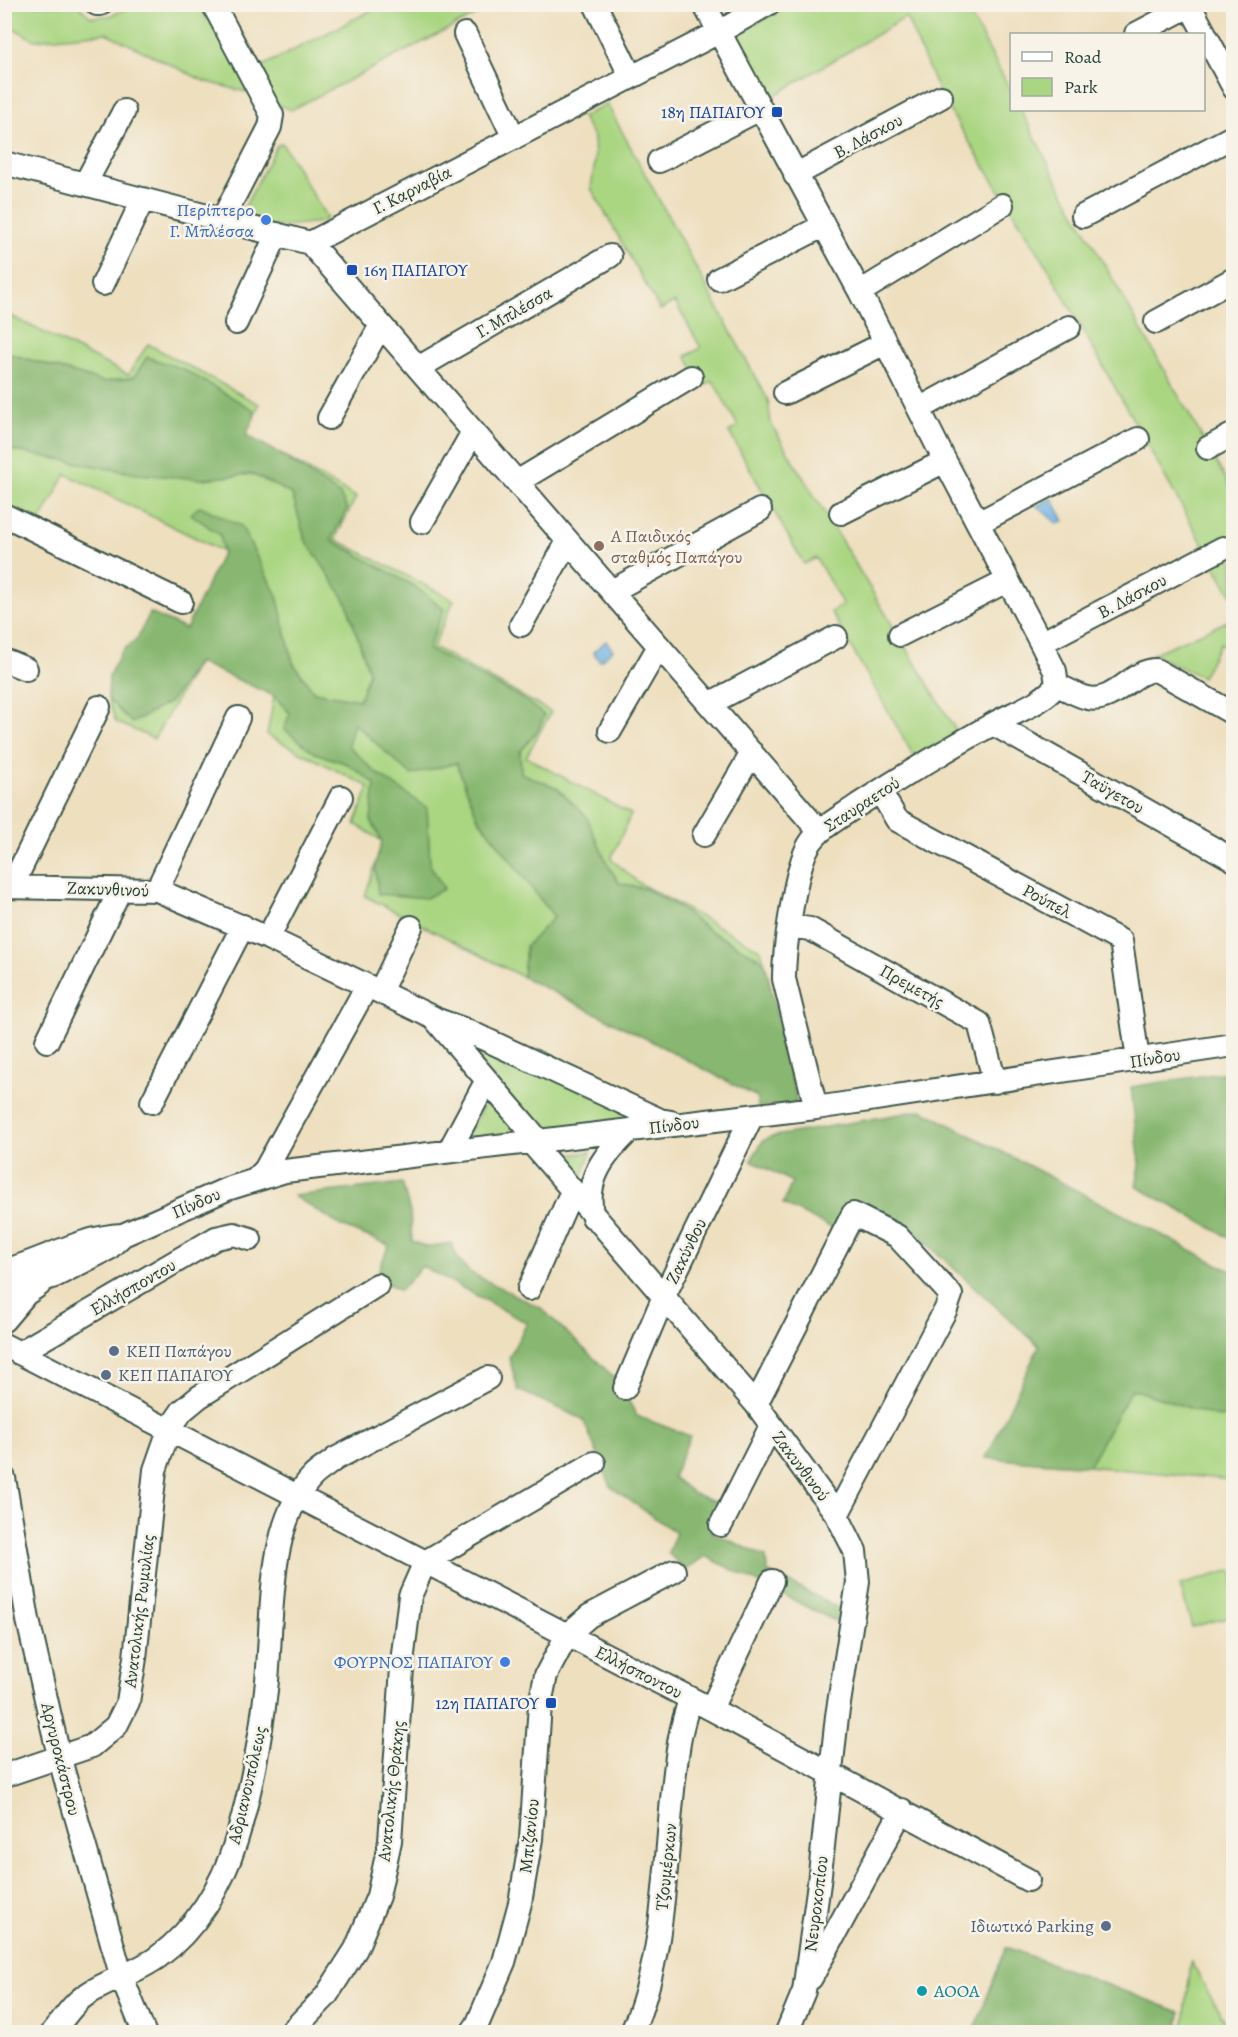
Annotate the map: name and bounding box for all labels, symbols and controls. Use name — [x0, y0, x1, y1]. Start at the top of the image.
legend — [1010, 33, 1205, 111]
text: Road — [1064, 45, 1102, 69]
text: Park — [1064, 75, 1098, 99]
place label: 18η ΠΑΠΑΓΟΥ — [661, 100, 766, 124]
marker: 18η ΠΑΠΑΓΟΥ — [770, 105, 784, 119]
street label: Β. Λάσκου — [829, 108, 907, 164]
street label: Γ. Καρναβία — [368, 160, 456, 220]
place label: Περίπτερο Γ. Μπλέσσα — [169, 198, 254, 243]
marker: Περίπτερο Γ. Μπλέσσα — [259, 213, 273, 227]
place label: 16η ΠΑΠΑΓΟΥ — [364, 258, 469, 282]
marker: 16η ΠΑΠΑΓΟΥ — [345, 263, 359, 277]
street label: Γ. Μπλέσσα — [471, 280, 557, 344]
place label: Α Παιδικός σταθμός Παπάγου — [610, 524, 742, 569]
marker: Α Παιδικός σταθμός Παπάγου — [592, 539, 606, 553]
street label: Β. Λάσκου — [1093, 568, 1171, 624]
street label: Ταϋγετου — [1077, 764, 1149, 820]
street label: Σταυραετού — [819, 771, 905, 837]
street label: Ζακυνθινού — [66, 876, 150, 902]
street label: Ρούπελ — [1018, 878, 1076, 924]
street label: Πρεμετής — [876, 959, 948, 1013]
street label: Πίνδου — [1128, 1042, 1182, 1074]
street label: Πίνδου — [647, 1110, 701, 1140]
street label: Πίνδου — [168, 1182, 224, 1224]
street label: Ζακύνθου — [660, 1214, 712, 1288]
street label: Ελλήσποντου — [86, 1253, 180, 1321]
place label: ΚΕΠ Παπάγου — [126, 1339, 232, 1363]
marker: ΚΕΠ Παπάγου — [107, 1344, 121, 1358]
place label: ΚΕΠ ΠΑΠΑΓΟΥ — [118, 1363, 234, 1387]
marker: ΚΕΠ ΠΑΠΑΓΟΥ — [99, 1368, 113, 1382]
street label: Ζακυνθινού — [767, 1426, 835, 1506]
street label: Ανατολικής Ρωμυλίας — [118, 1533, 160, 1690]
street label: Ελλήσποντου — [591, 1640, 687, 1704]
place label: ΦΟΥΡΝΟΣ ΠΑΠΑΓΟΥ — [334, 1650, 494, 1674]
marker: ΦΟΥΡΝΟΣ ΠΑΠΑΓΟΥ — [498, 1655, 512, 1669]
place label: 12η ΠΑΠΑΓΟΥ — [435, 1691, 540, 1715]
marker: 12η ΠΑΠΑΓΟΥ — [544, 1696, 558, 1710]
street label: Αργυροκάστρου — [35, 1699, 87, 1818]
street label: Ανατολικής Θράκης — [372, 1719, 410, 1864]
street label: Αδριανουπόλεως — [222, 1724, 272, 1847]
street label: Μπιζανίου — [513, 1797, 545, 1875]
street label: Τζουμέρκων — [649, 1822, 683, 1912]
street label: Νευροκοπίου — [798, 1854, 834, 1954]
place label: Ιδιωτικό Parking — [970, 1914, 1094, 1938]
marker: Ιδιωτικό Parking — [1099, 1919, 1113, 1933]
place label: AOOA — [933, 1979, 980, 2003]
marker: AOOA — [915, 1984, 929, 1998]

